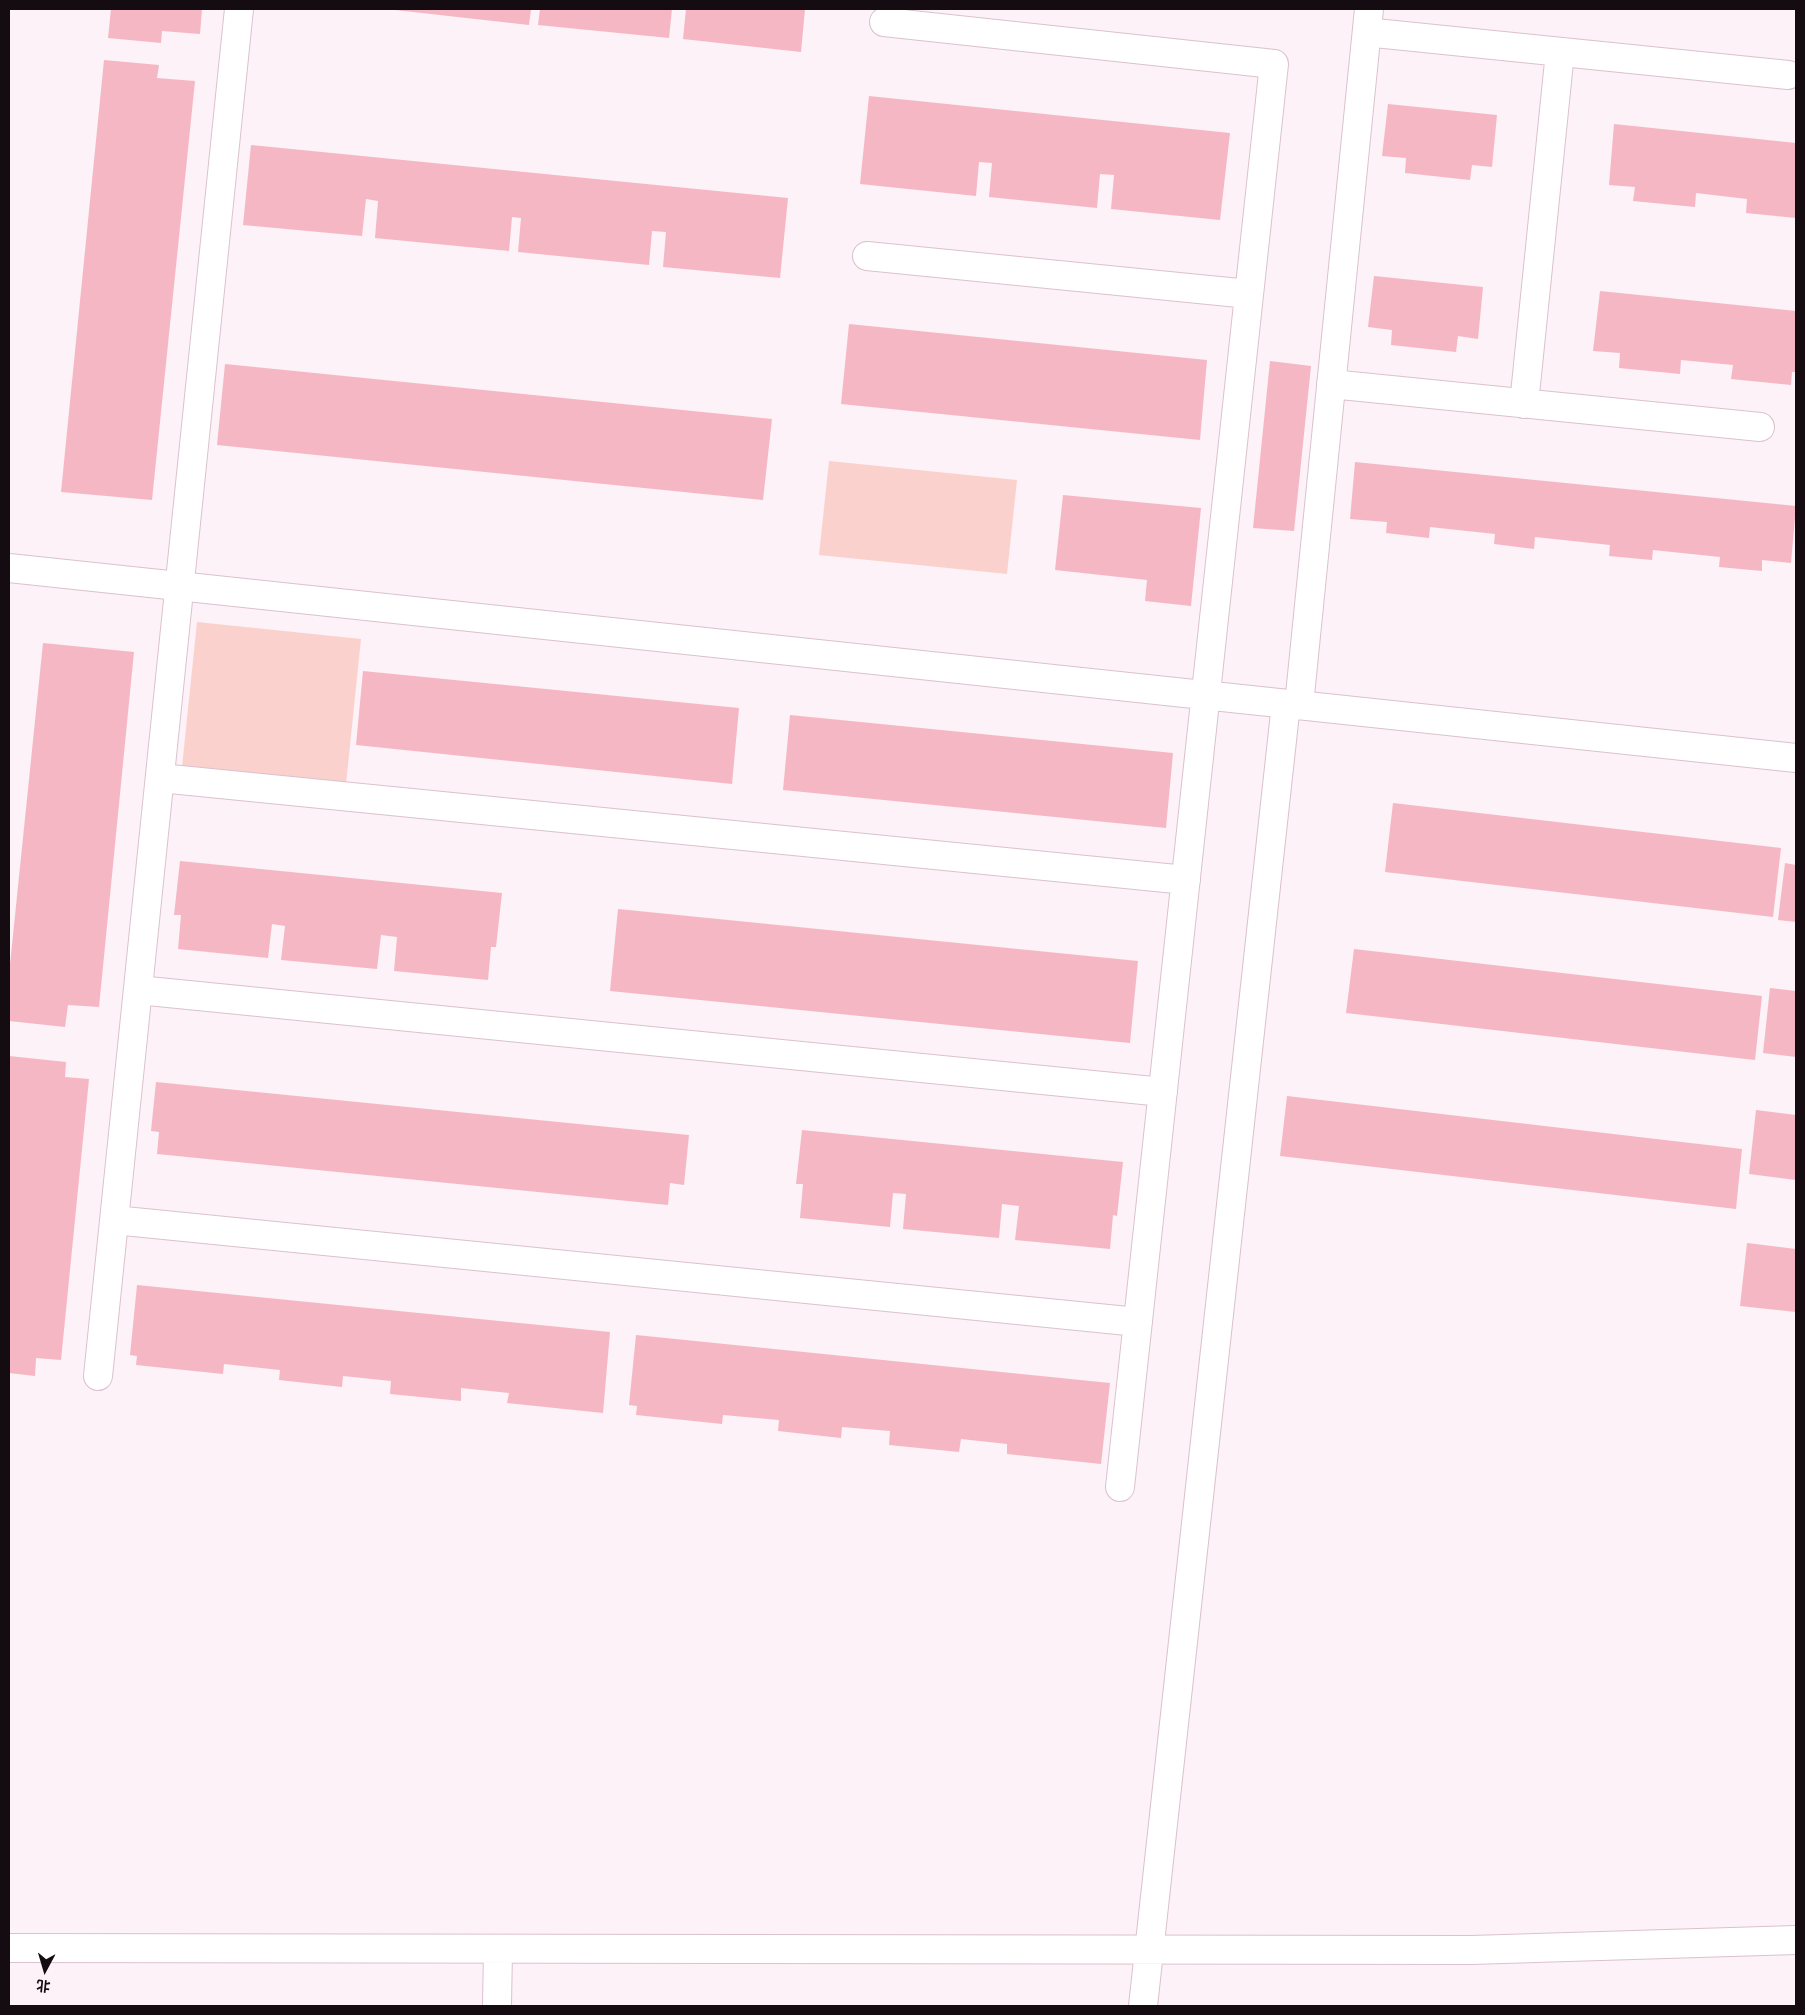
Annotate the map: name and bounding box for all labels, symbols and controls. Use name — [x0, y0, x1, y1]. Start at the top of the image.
north arrow — [20, 1945, 70, 1995]
text: 北 — [36, 1976, 51, 1995]

